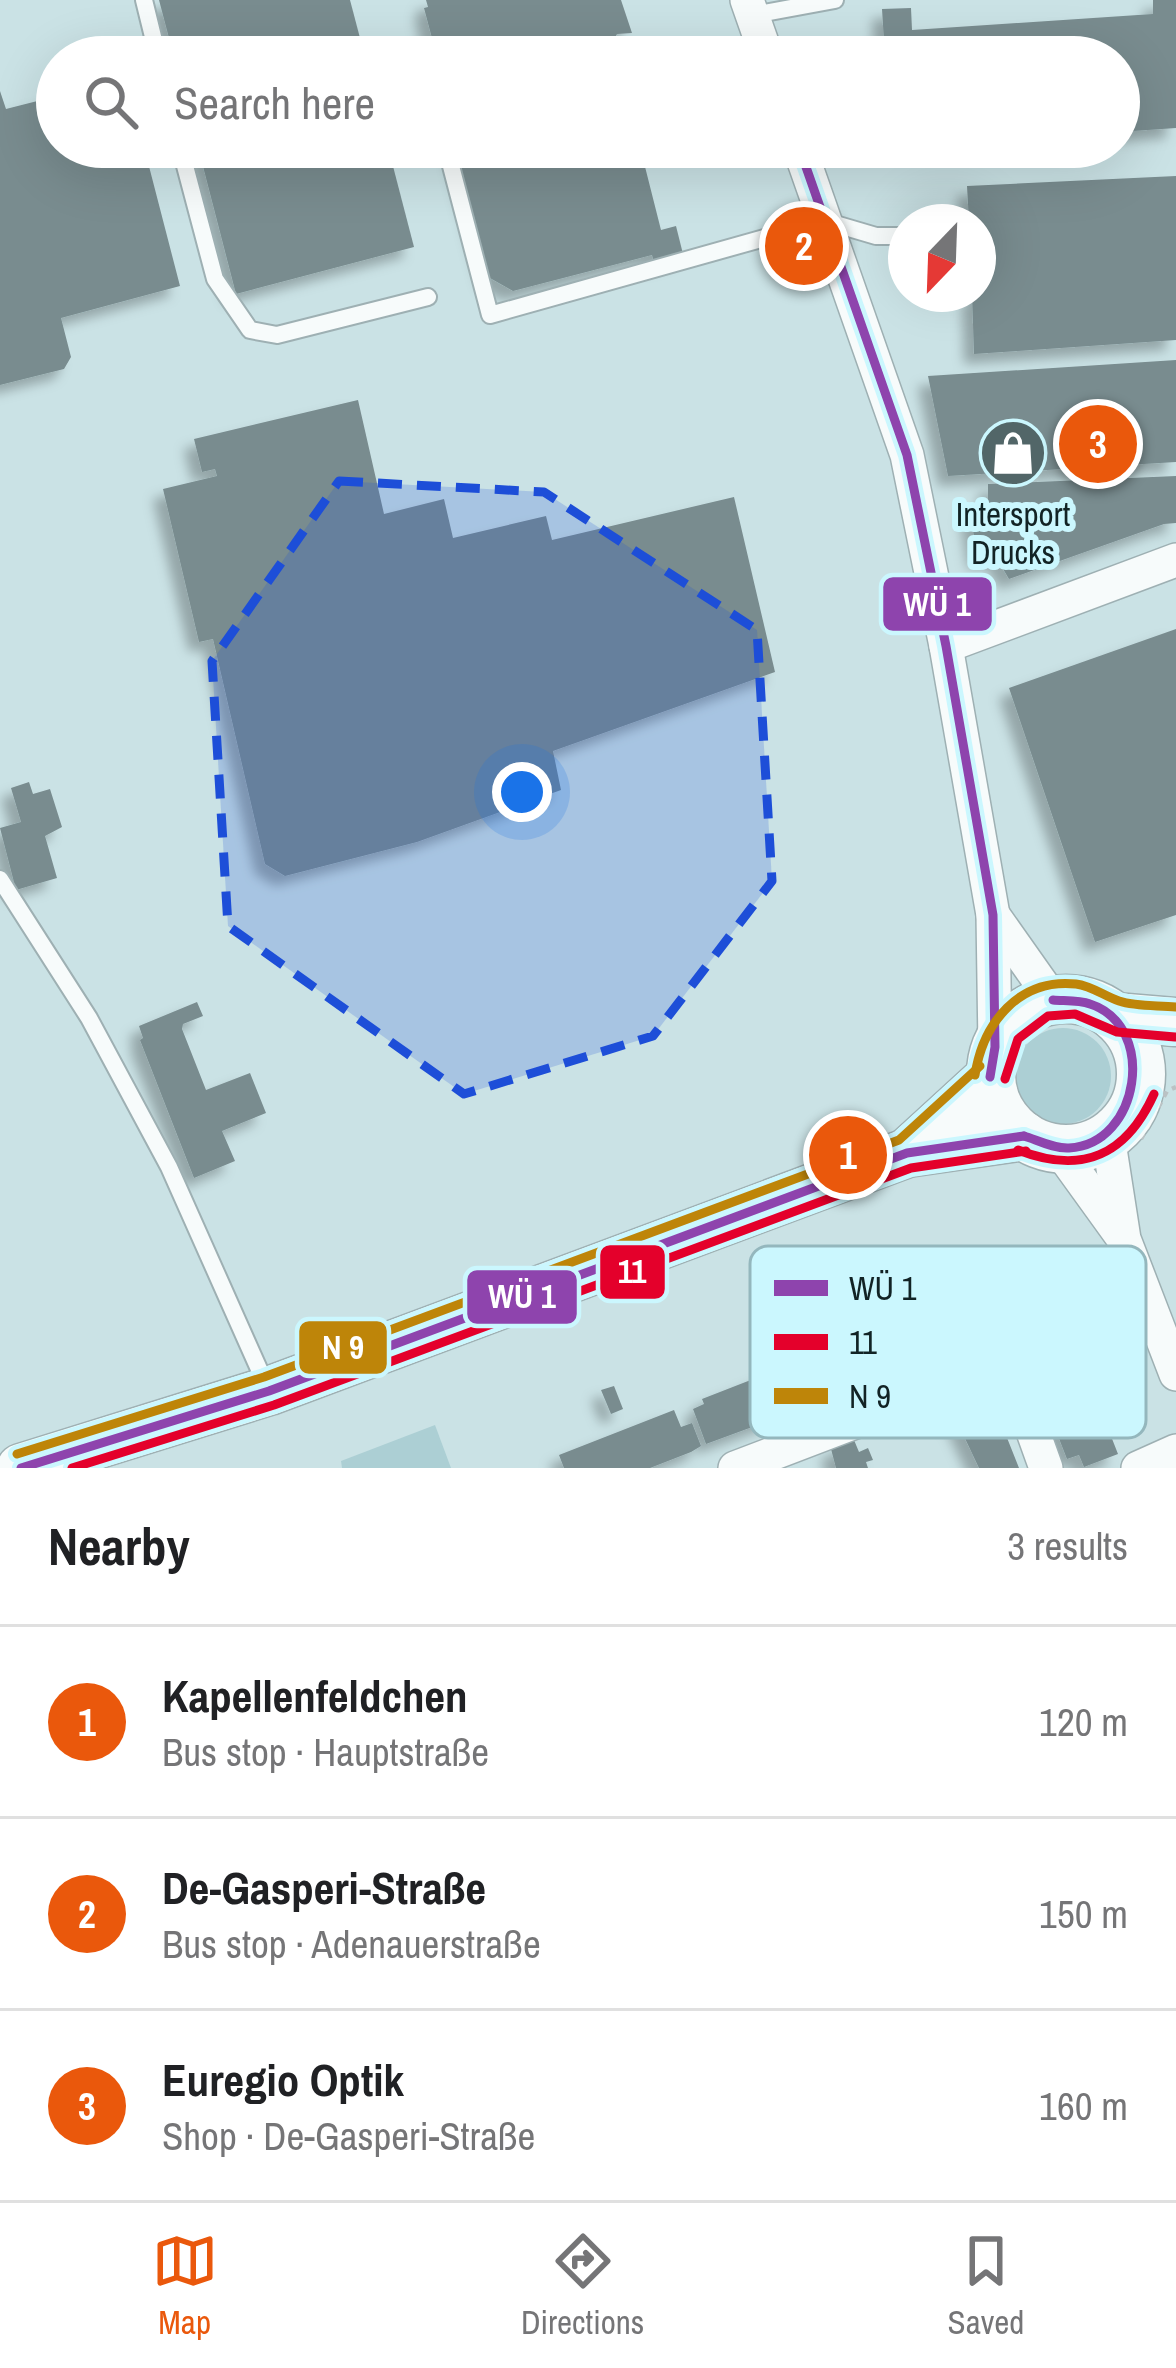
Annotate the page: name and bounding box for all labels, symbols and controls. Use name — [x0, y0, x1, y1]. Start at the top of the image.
search box — [36, 36, 1140, 168]
icon: search — [78, 69, 144, 135]
text: Search here — [174, 72, 375, 133]
pin: 2 — [765, 201, 843, 291]
north arrow — [888, 204, 996, 312]
pin: 3 — [1059, 399, 1137, 489]
shop icon: Intersport Drucks — [978, 418, 1048, 488]
place label: Intersport Drucks — [956, 492, 1070, 574]
line badge: WÜ 1 — [881, 575, 994, 633]
text: WÜ 1 — [903, 582, 972, 626]
your location — [492, 762, 552, 822]
pin: 1 — [809, 1110, 887, 1200]
line badge: 11 — [598, 1243, 667, 1301]
legend — [750, 1246, 1146, 1438]
text: 11 — [618, 1249, 647, 1293]
text: WÜ 1 — [849, 1266, 917, 1310]
line badge: WÜ 1 — [465, 1268, 579, 1326]
text: WÜ 1 — [488, 1274, 557, 1318]
line badge: N 9 — [297, 1319, 389, 1376]
text: 11 — [849, 1320, 877, 1364]
text: N 9 — [322, 1325, 364, 1369]
text: N 9 — [849, 1374, 891, 1418]
text: Nearby — [48, 1512, 190, 1581]
text: 3 results — [1007, 1520, 1128, 1572]
text: Kapellenfeldchen — [162, 1665, 468, 1726]
text: 1 — [78, 1696, 96, 1748]
text: 120 m — [1039, 1696, 1128, 1748]
text: Bus stop · Hauptstraße — [162, 1726, 489, 1778]
text: De-Gasperi-Straße — [162, 1857, 486, 1918]
text: 2 — [78, 1888, 96, 1940]
text: 150 m — [1039, 1888, 1128, 1940]
text: Bus stop · Adenauerstraße — [162, 1918, 541, 1970]
text: Euregio Optik — [162, 2049, 404, 2110]
text: 3 — [78, 2080, 96, 2132]
text: 160 m — [1039, 2080, 1128, 2132]
text: Shop · De-Gasperi-Straße — [162, 2110, 535, 2162]
tab: Map — [152, 2228, 218, 2344]
tab: Directions — [521, 2228, 644, 2344]
tab: Saved — [948, 2228, 1024, 2344]

